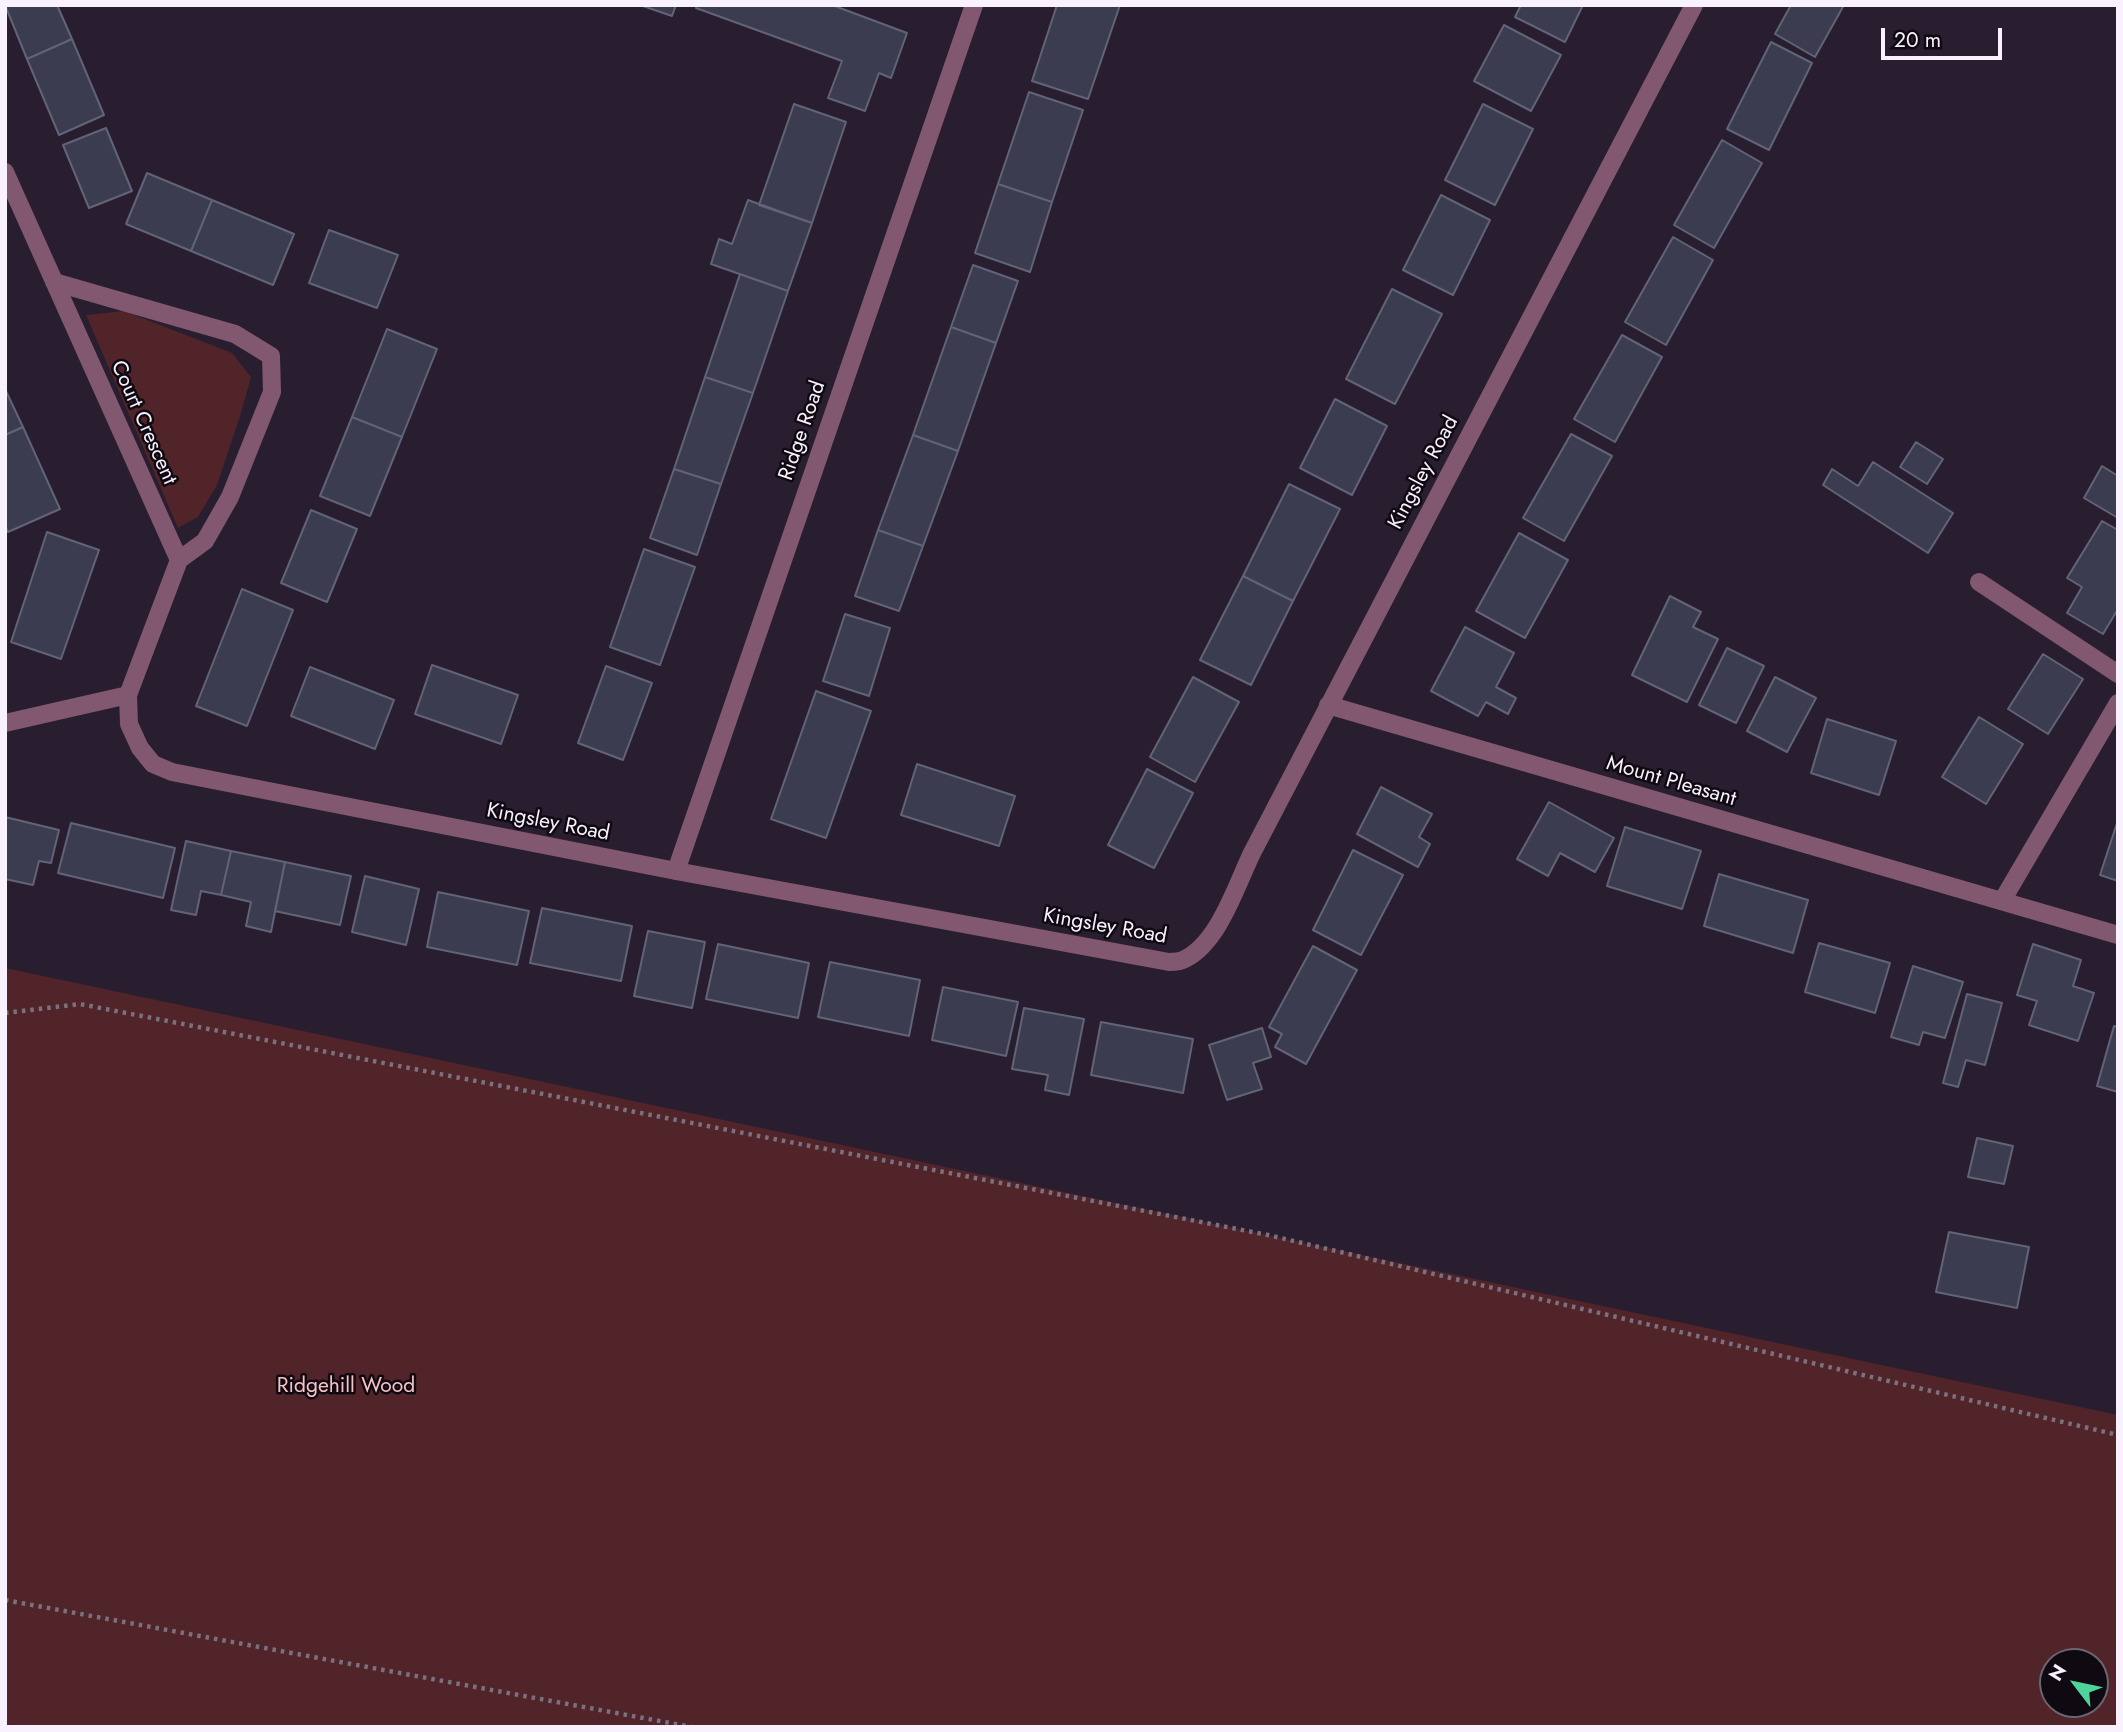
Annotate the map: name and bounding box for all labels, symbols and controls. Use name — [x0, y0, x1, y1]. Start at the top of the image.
scale bar — [1885, 14, 2006, 58]
text: 20 m — [1894, 25, 1941, 55]
street label: Court Crescent — [104, 357, 182, 489]
street label: Ridge Road — [774, 378, 832, 484]
street label: Kingsley Road — [1384, 412, 1464, 534]
street label: Mount Pleasant — [1603, 751, 1739, 813]
street label: Kingsley Road — [484, 799, 612, 847]
street label: Kingsley Road — [1041, 904, 1169, 950]
park label: Ridgehill Wood — [277, 1374, 415, 1400]
north arrow — [2039, 1648, 2109, 1718]
text: N — [2042, 1659, 2073, 1686]

